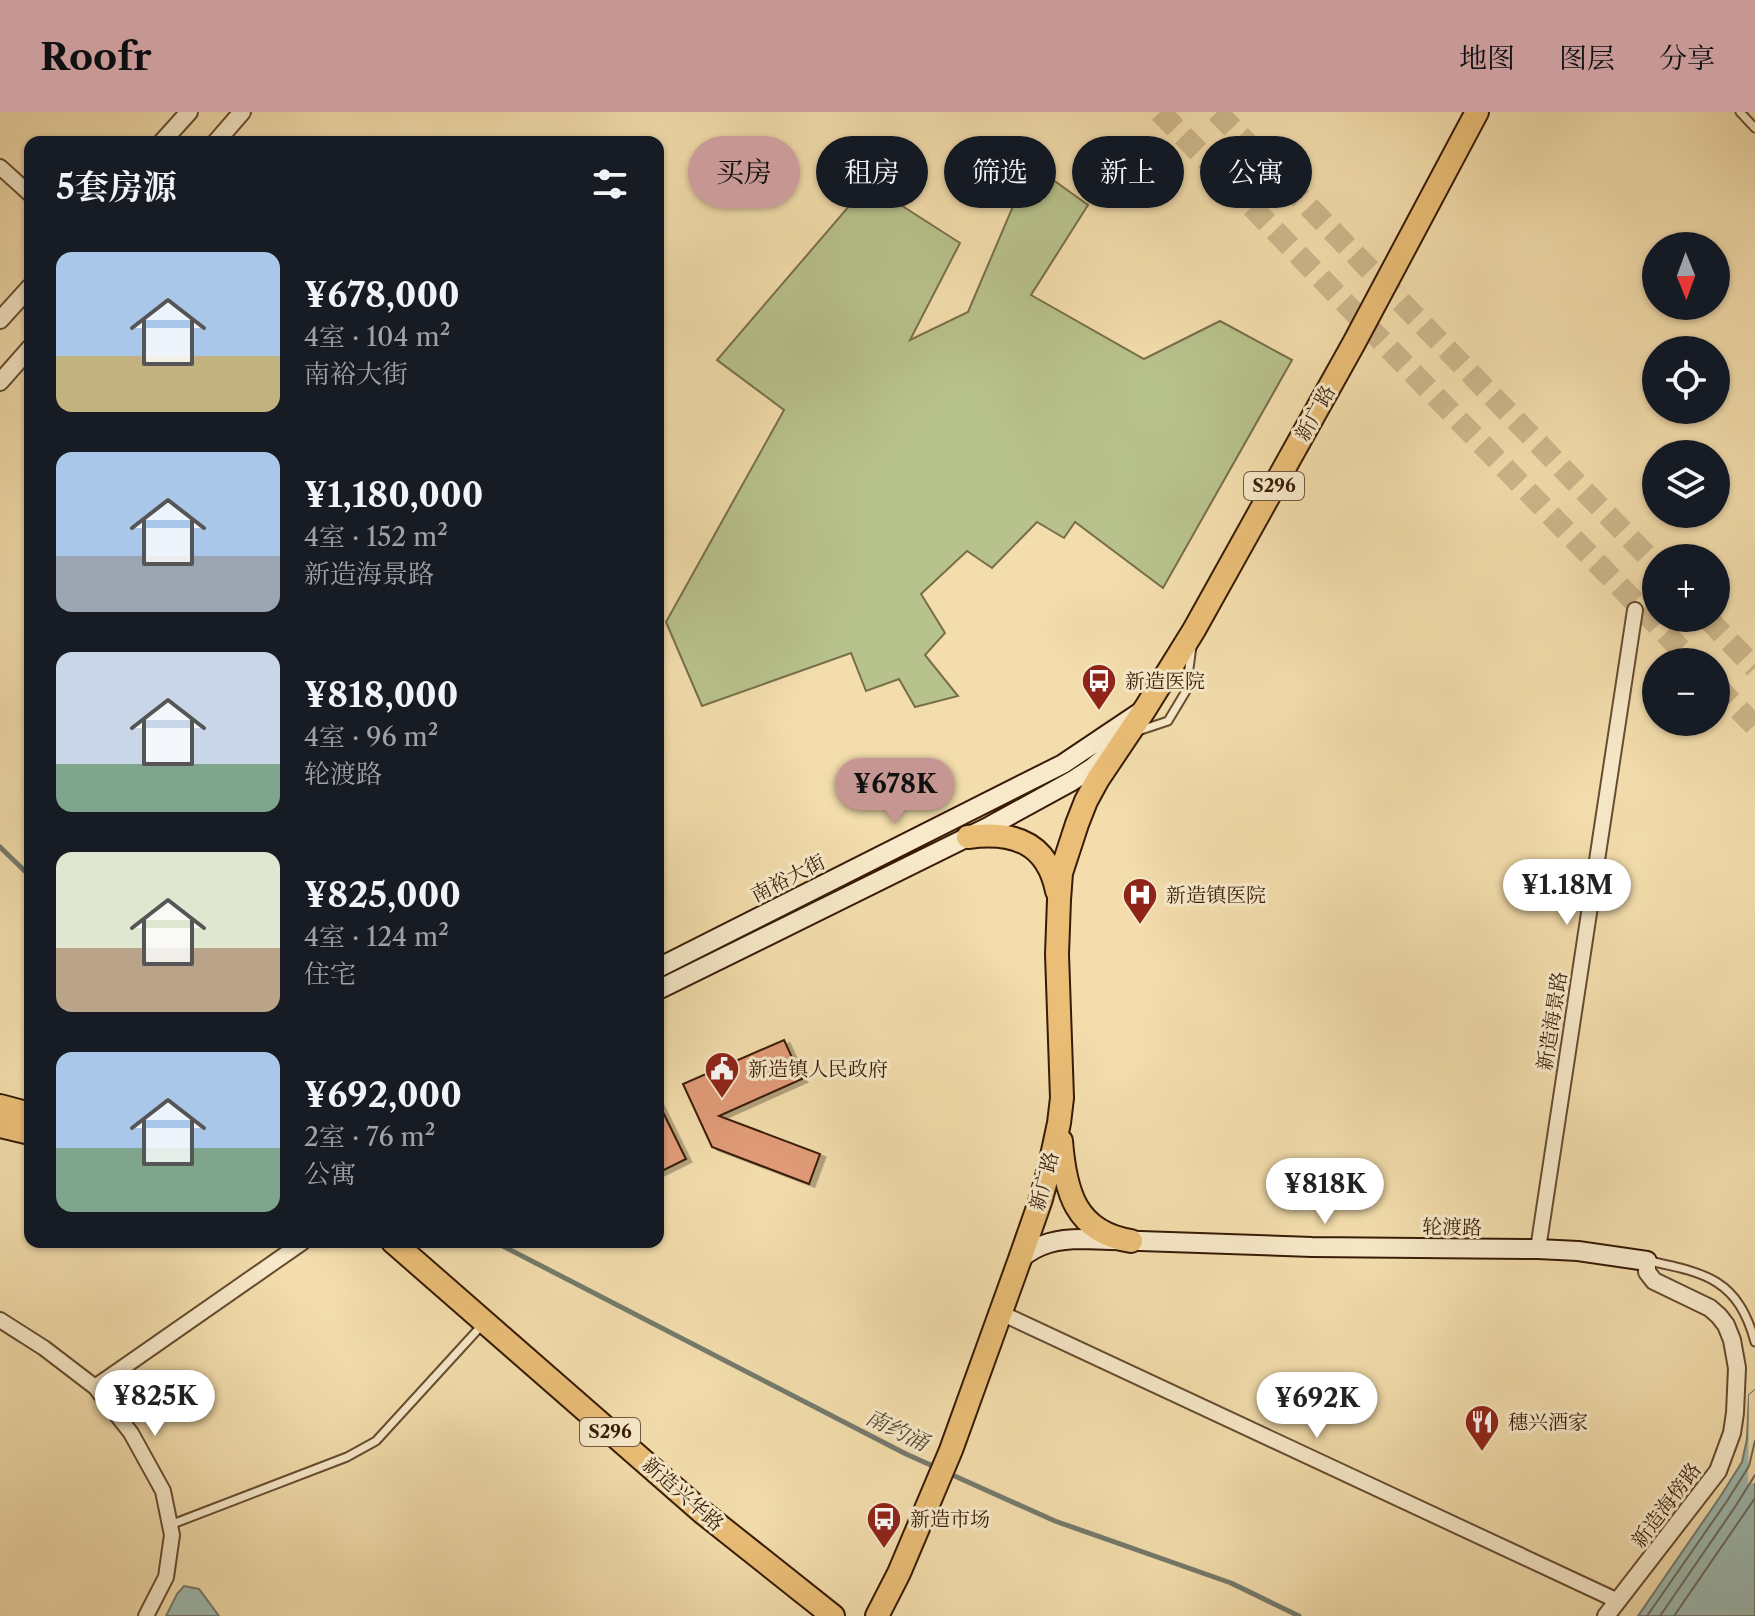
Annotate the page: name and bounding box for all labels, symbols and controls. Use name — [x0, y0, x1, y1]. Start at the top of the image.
text: Roofr — [40, 33, 152, 80]
text: 地图 — [1459, 41, 1515, 75]
text: 图层 — [1559, 41, 1615, 75]
text: 分享 — [1659, 41, 1715, 75]
chip: 买房 — [688, 136, 800, 208]
chip: 租房 — [816, 136, 928, 208]
chip: 筛选 — [944, 136, 1056, 208]
chip: 新上 — [1072, 136, 1184, 208]
chip: 公寓 — [1200, 136, 1312, 208]
icon: filters — [588, 162, 632, 206]
text: 5套房源 — [56, 166, 177, 208]
north arrow — [1642, 232, 1730, 320]
map controls — [1642, 232, 1730, 736]
text: ¥678,000 — [304, 274, 460, 316]
icon: home — [120, 284, 216, 380]
text: 4室 · 104 m² — [304, 321, 450, 353]
button: locate — [1642, 336, 1730, 424]
text: 南裕大街 — [304, 358, 408, 390]
street label: 新广路 — [1290, 381, 1340, 445]
button: layers — [1642, 440, 1730, 528]
road number: S296 — [1244, 472, 1304, 500]
text: ¥1,180,000 — [304, 474, 483, 516]
icon: home — [120, 484, 216, 580]
text: 4室 · 152 m² — [304, 521, 448, 553]
button: + — [1642, 544, 1730, 632]
text: 新造海景路 — [304, 558, 434, 590]
button: − — [1642, 648, 1730, 736]
bus stop icon: 新造医院 — [1080, 662, 1118, 712]
place label: 新造医院 — [1125, 669, 1205, 693]
text: ¥818,000 — [304, 674, 458, 716]
icon: home — [120, 684, 216, 780]
text: 4室 · 96 m² — [304, 721, 438, 753]
text: 轮渡路 — [304, 758, 382, 790]
pin: ¥678K — [839, 758, 951, 826]
text: ¥678K — [853, 768, 937, 800]
street label: 南裕大街 — [747, 849, 829, 907]
pin: ¥1.18M — [1502, 859, 1632, 927]
text: ¥1.18M — [1521, 869, 1613, 901]
text: ¥825,000 — [304, 874, 461, 916]
hospital icon: 新造镇医院 — [1121, 876, 1159, 926]
place label: 新造镇医院 — [1166, 883, 1266, 907]
icon: home — [120, 884, 216, 980]
text: 4室 · 124 m² — [304, 921, 449, 953]
text: 住宅 — [304, 958, 356, 990]
street label: 新造海景路 — [1532, 970, 1572, 1072]
public building icon: 新造镇人民政府 — [703, 1050, 741, 1100]
place label: 新造镇人民政府 — [748, 1057, 888, 1081]
text: ¥692,000 — [304, 1074, 462, 1116]
icon: home — [120, 1084, 216, 1180]
text: 2室 · 76 m² — [304, 1121, 435, 1153]
street label: 新广路 — [1025, 1149, 1063, 1213]
text: 公寓 — [304, 1158, 356, 1190]
pin: ¥818K — [1269, 1158, 1381, 1226]
text: ¥818K — [1284, 1168, 1366, 1200]
street label: 轮渡路 — [1422, 1214, 1482, 1240]
pin: ¥825K — [99, 1370, 211, 1438]
pin: ¥692K — [1261, 1372, 1373, 1440]
text: ¥825K — [113, 1380, 197, 1412]
text: ¥692K — [1275, 1382, 1359, 1414]
water label: 南约涌 — [861, 1403, 935, 1458]
restaurant icon: 穗兴酒家 — [1463, 1403, 1501, 1453]
place label: 穗兴酒家 — [1508, 1410, 1588, 1434]
road number: S296 — [580, 1418, 640, 1446]
street label: 新造兴华路 — [637, 1452, 729, 1536]
street label: 新造海傍路 — [1626, 1458, 1706, 1552]
bus stop icon: 新造市场 — [865, 1500, 903, 1550]
place label: 新造市场 — [910, 1507, 990, 1531]

